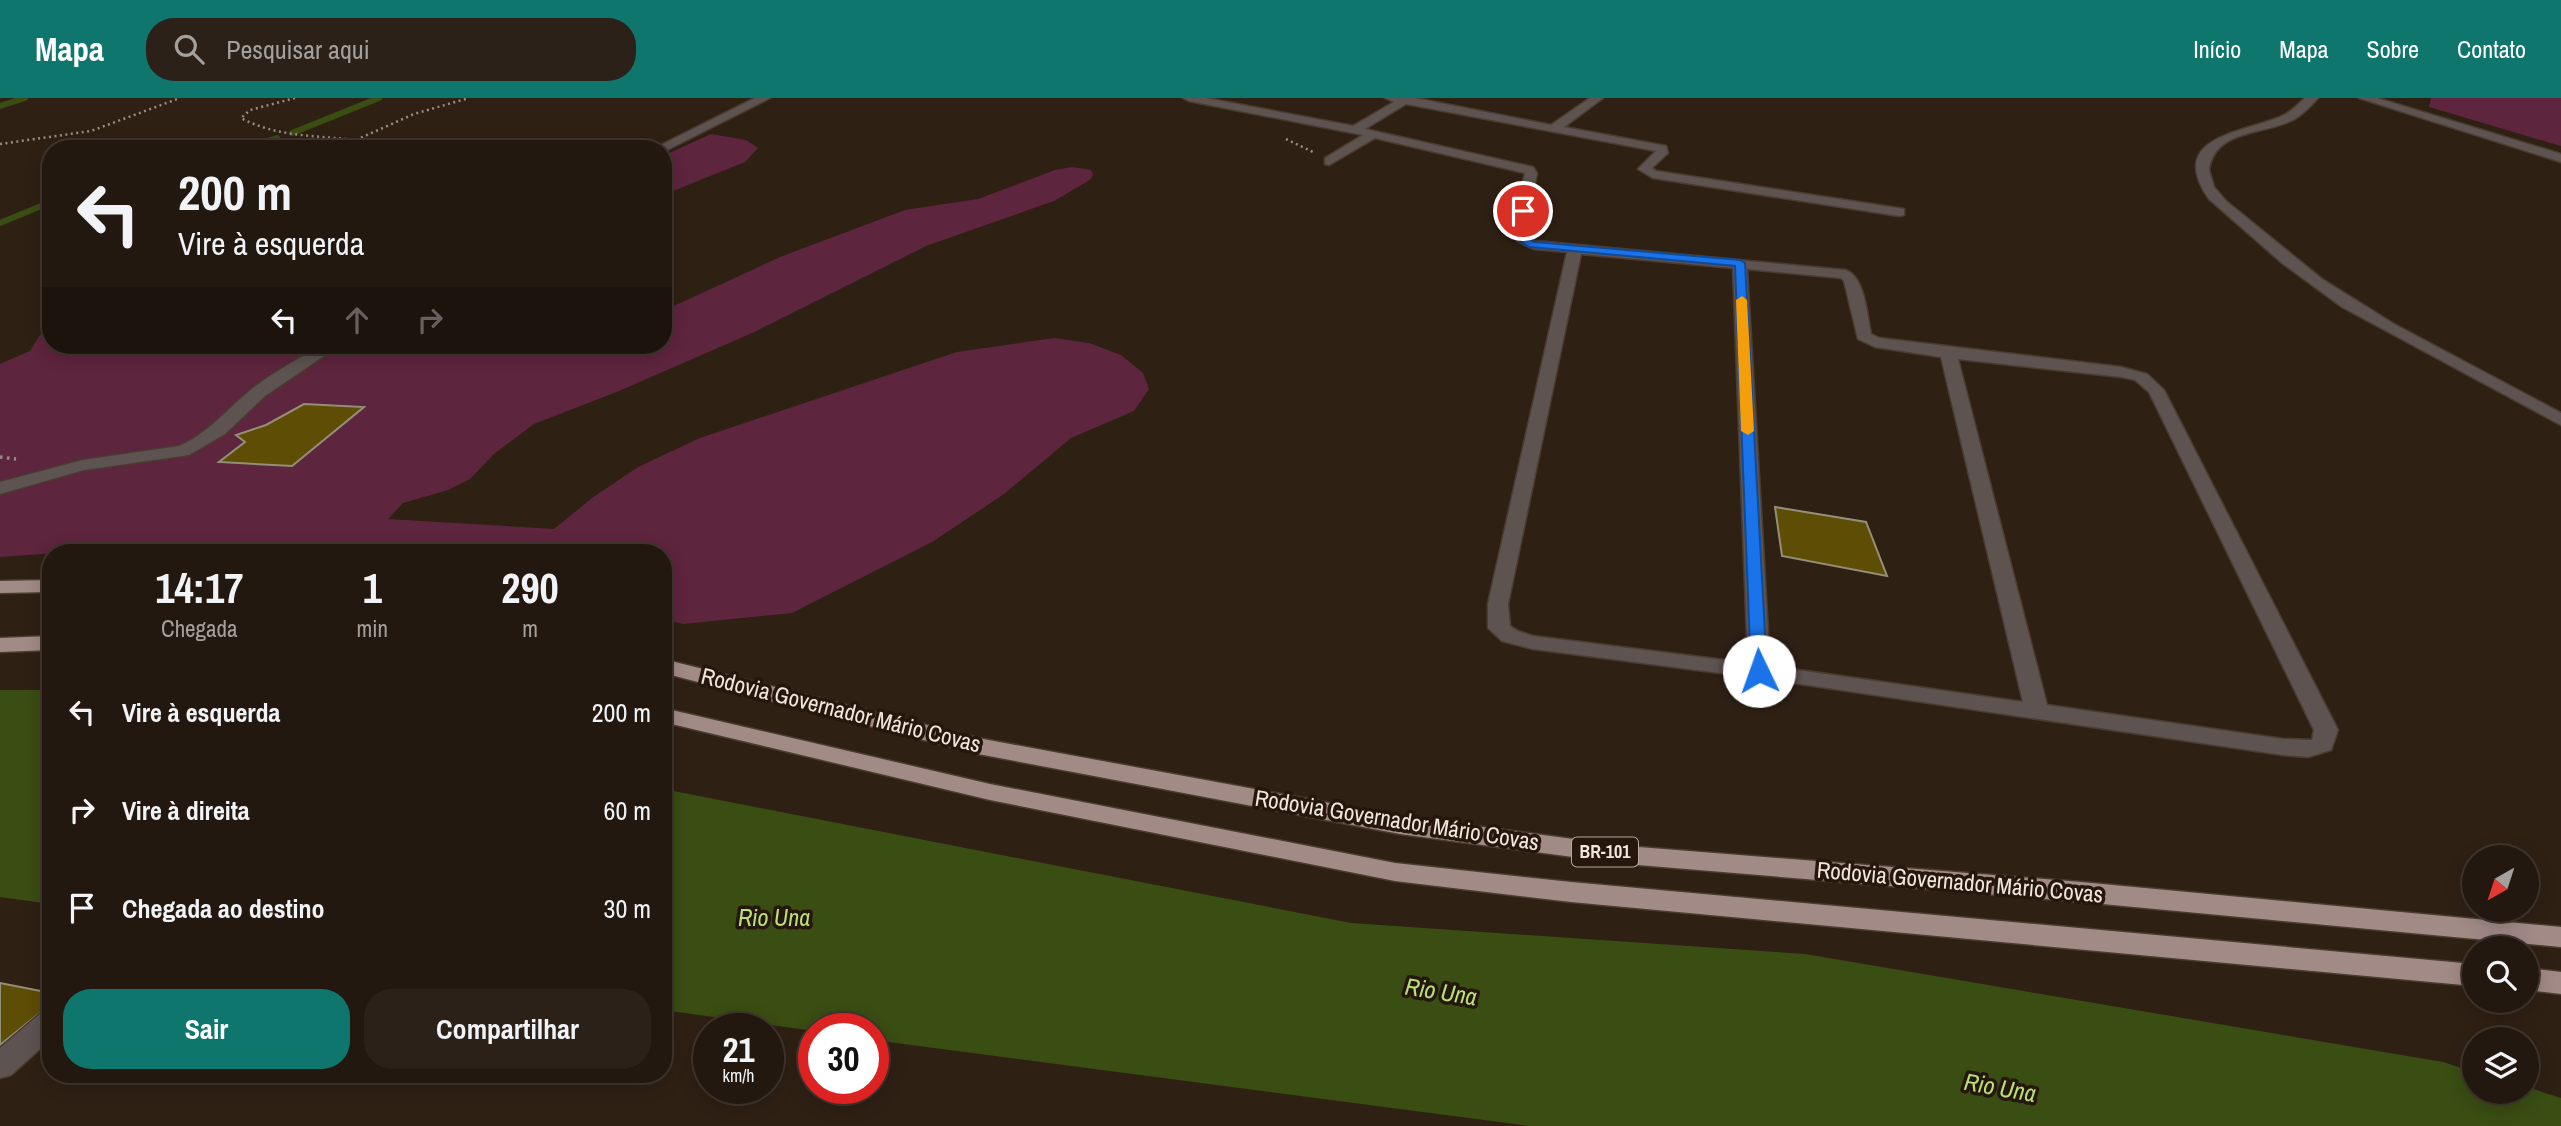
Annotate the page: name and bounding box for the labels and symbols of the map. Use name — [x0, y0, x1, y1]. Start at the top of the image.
pin — [1493, 181, 1553, 241]
position arrow — [1722, 634, 1796, 708]
street label: Rodovia Governador Mário Covas — [698, 660, 984, 759]
street label: Rodovia Governador Mário Covas — [1253, 782, 1541, 857]
road number: BR-101 — [1572, 838, 1638, 866]
north arrow — [2462, 845, 2539, 922]
street label: Rodovia Governador Mário Covas — [1816, 854, 2104, 909]
water label: Rio Una — [738, 901, 810, 933]
water label: Rio Una — [1403, 970, 1479, 1012]
speed limit sign: 30 — [798, 1013, 889, 1104]
water label: Rio Una — [1962, 1065, 2039, 1109]

